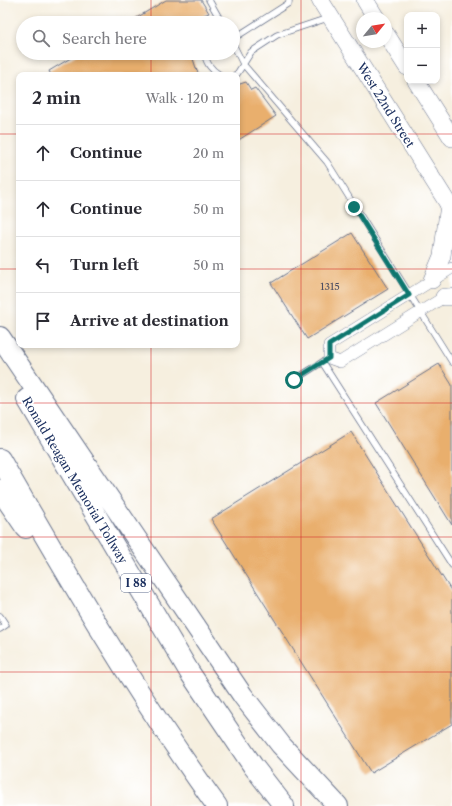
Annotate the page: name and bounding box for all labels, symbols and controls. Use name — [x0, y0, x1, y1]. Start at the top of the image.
north arrow — [356, 12, 392, 48]
map controls — [404, 12, 440, 84]
button: + — [404, 12, 440, 48]
search box — [16, 16, 240, 60]
icon: search — [30, 27, 52, 49]
text: Search here — [62, 29, 147, 48]
button: − — [404, 48, 440, 84]
street label: West 22nd Street — [353, 59, 419, 151]
text: 2 min — [32, 88, 81, 108]
text: Walk · 120 m — [146, 90, 224, 106]
icon: ahead — [32, 142, 54, 164]
text: Continue — [70, 143, 142, 162]
text: 20 m — [193, 145, 224, 161]
icon: ahead — [32, 198, 54, 220]
route end — [345, 198, 363, 216]
text: Continue — [70, 199, 142, 218]
text: 50 m — [193, 201, 224, 217]
icon: left — [32, 254, 54, 276]
text: Turn left — [70, 255, 139, 274]
text: 50 m — [193, 257, 224, 273]
house number: 1315 — [320, 280, 340, 293]
icon: arrive — [32, 310, 54, 332]
text: Arrive at destination — [70, 311, 229, 330]
route start — [285, 371, 303, 389]
street label: Ronald Reagan Memorial Tollway — [19, 394, 131, 566]
road number: I 88 — [121, 574, 151, 592]

